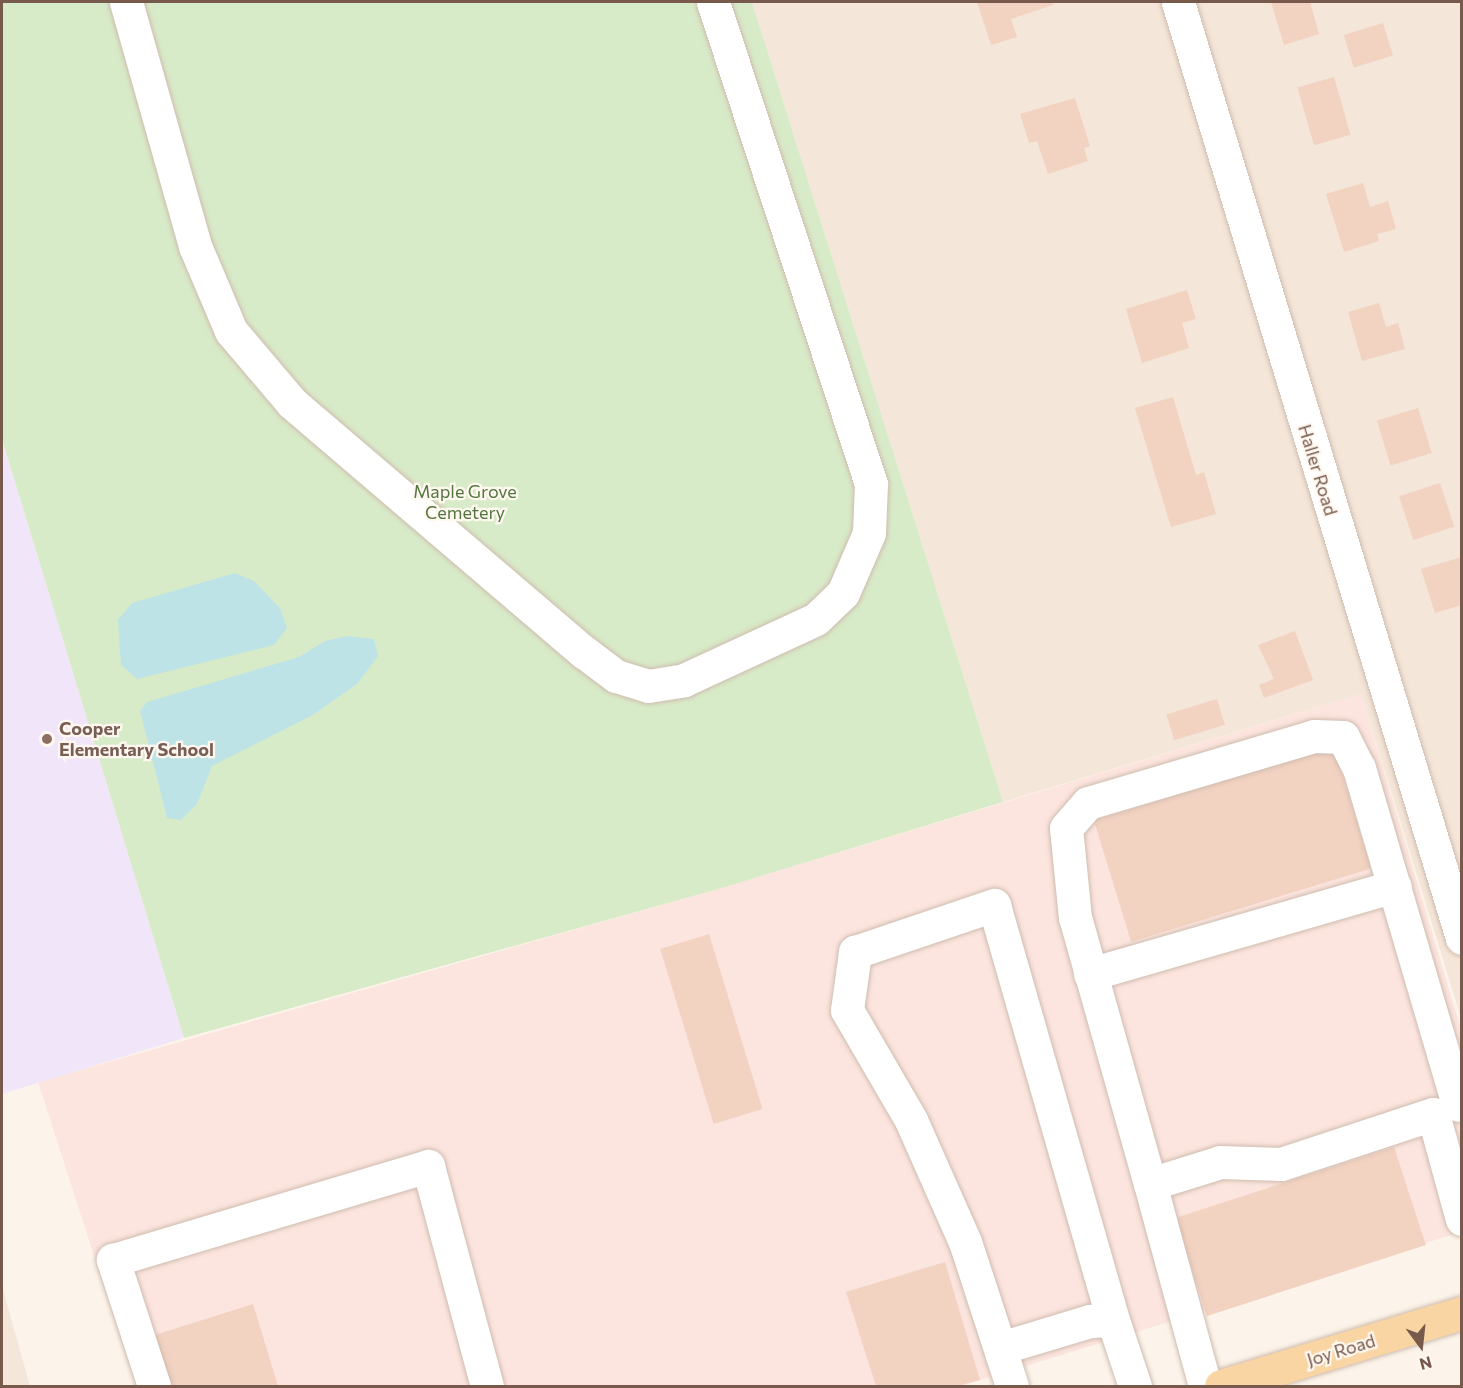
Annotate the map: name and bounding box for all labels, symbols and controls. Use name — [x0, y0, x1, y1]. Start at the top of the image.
street label: Haller Road — [1294, 422, 1342, 518]
park label: Maple Grove Cemetery — [413, 481, 517, 524]
place label: Cooper Elementary School — [59, 718, 214, 760]
marker: Cooper Elementary School — [40, 732, 54, 746]
north arrow — [1391, 1316, 1451, 1376]
street label: Joy Road — [1304, 1329, 1378, 1371]
text: N — [1418, 1353, 1434, 1375]

